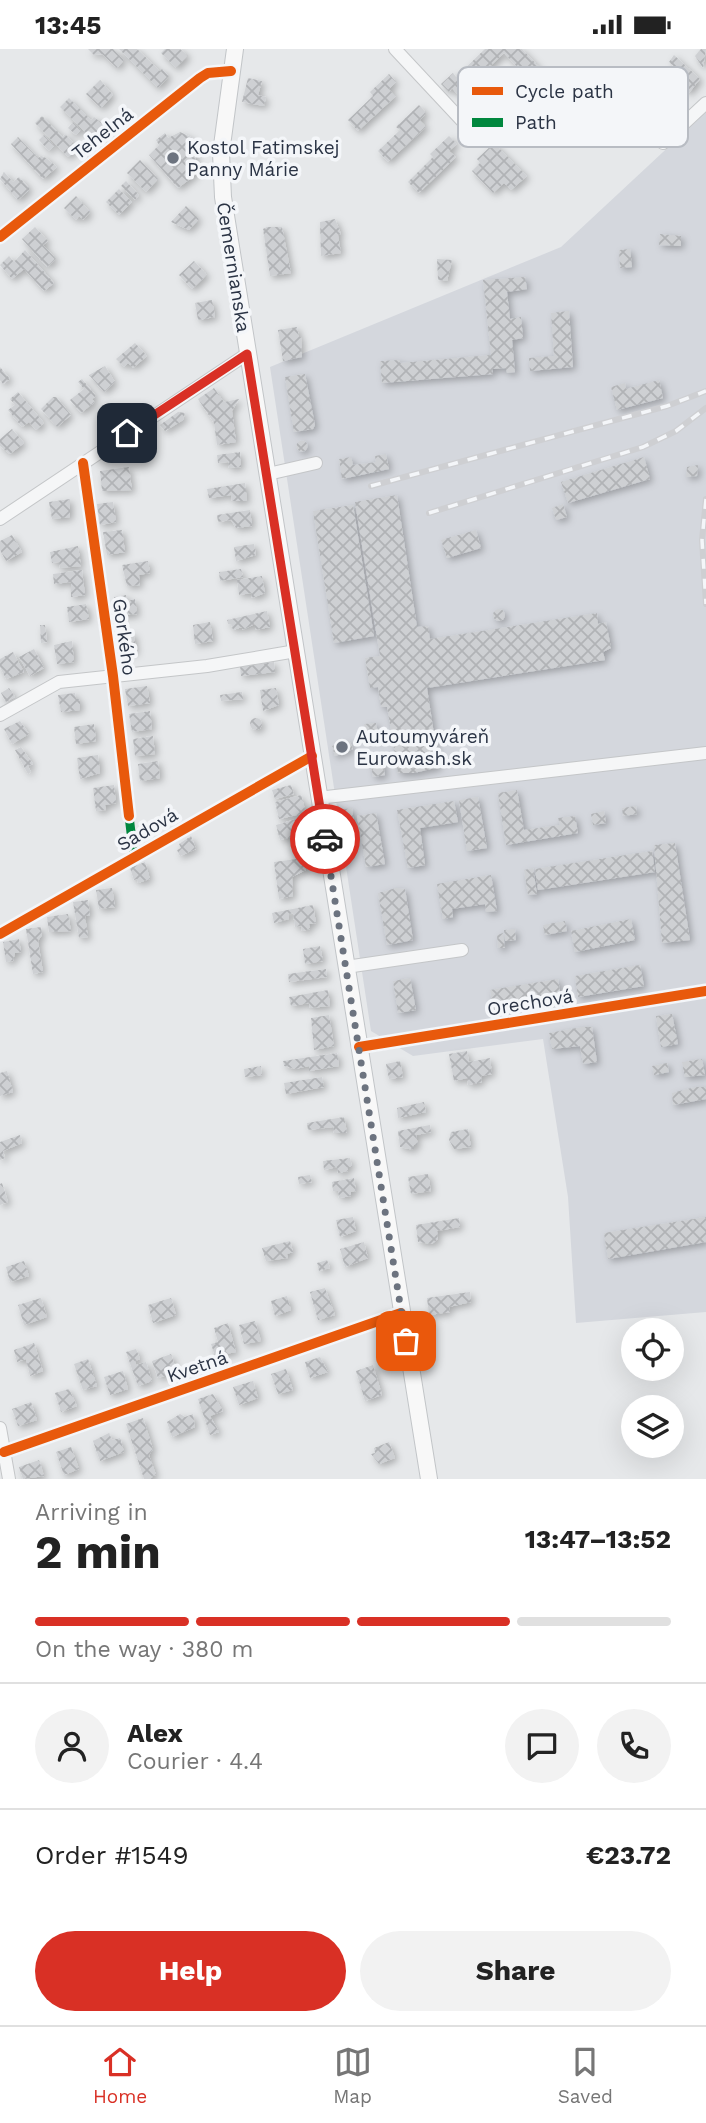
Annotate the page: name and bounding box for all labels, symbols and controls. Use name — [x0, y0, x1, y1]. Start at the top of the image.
text: 13:45 — [35, 10, 101, 40]
legend — [458, 67, 688, 147]
text: Cycle path — [515, 80, 614, 103]
street label: Tehelná — [67, 102, 138, 164]
text: Path — [515, 111, 557, 134]
place label: Kostol Fatimskej Panny Márie — [187, 136, 340, 181]
marker: Kostol Fatimskej Panny Márie — [165, 150, 181, 166]
street label: Čemernianska — [212, 200, 255, 334]
pin — [97, 403, 157, 463]
icon: home — [108, 414, 146, 452]
street label: Gorkého — [108, 597, 141, 677]
place label: Autoumyváreň Eurowash.sk — [356, 725, 489, 770]
marker: Autoumyváreň Eurowash.sk — [334, 739, 350, 755]
street label: Sadová — [113, 803, 182, 856]
courier — [290, 804, 360, 874]
icon: car — [306, 820, 344, 858]
street label: Orechová — [485, 984, 575, 1021]
pin — [376, 1311, 436, 1371]
map controls — [621, 1318, 684, 1458]
button: locate — [621, 1318, 684, 1381]
icon: bag — [387, 1322, 425, 1360]
street label: Kvetná — [164, 1345, 231, 1388]
button: layers — [621, 1395, 684, 1458]
text: Arriving in — [35, 1499, 148, 1526]
text: 13:47–13:52 — [525, 1524, 671, 1554]
text: 2 min — [35, 1525, 161, 1579]
text: On the way · 380 m — [35, 1636, 253, 1663]
button: person — [35, 1709, 109, 1783]
button: chat — [505, 1709, 579, 1783]
button: phone — [597, 1709, 671, 1783]
text: Alex — [127, 1718, 183, 1748]
text: Courier · 4.4 — [127, 1748, 263, 1775]
text: Order #1549 — [35, 1840, 189, 1870]
text: €23.72 — [586, 1840, 671, 1870]
button: Help — [35, 1931, 346, 2011]
button: Share — [360, 1931, 671, 2011]
tab: Home — [93, 2043, 147, 2108]
tab: Map — [333, 2043, 372, 2108]
tab: Saved — [558, 2043, 613, 2108]

